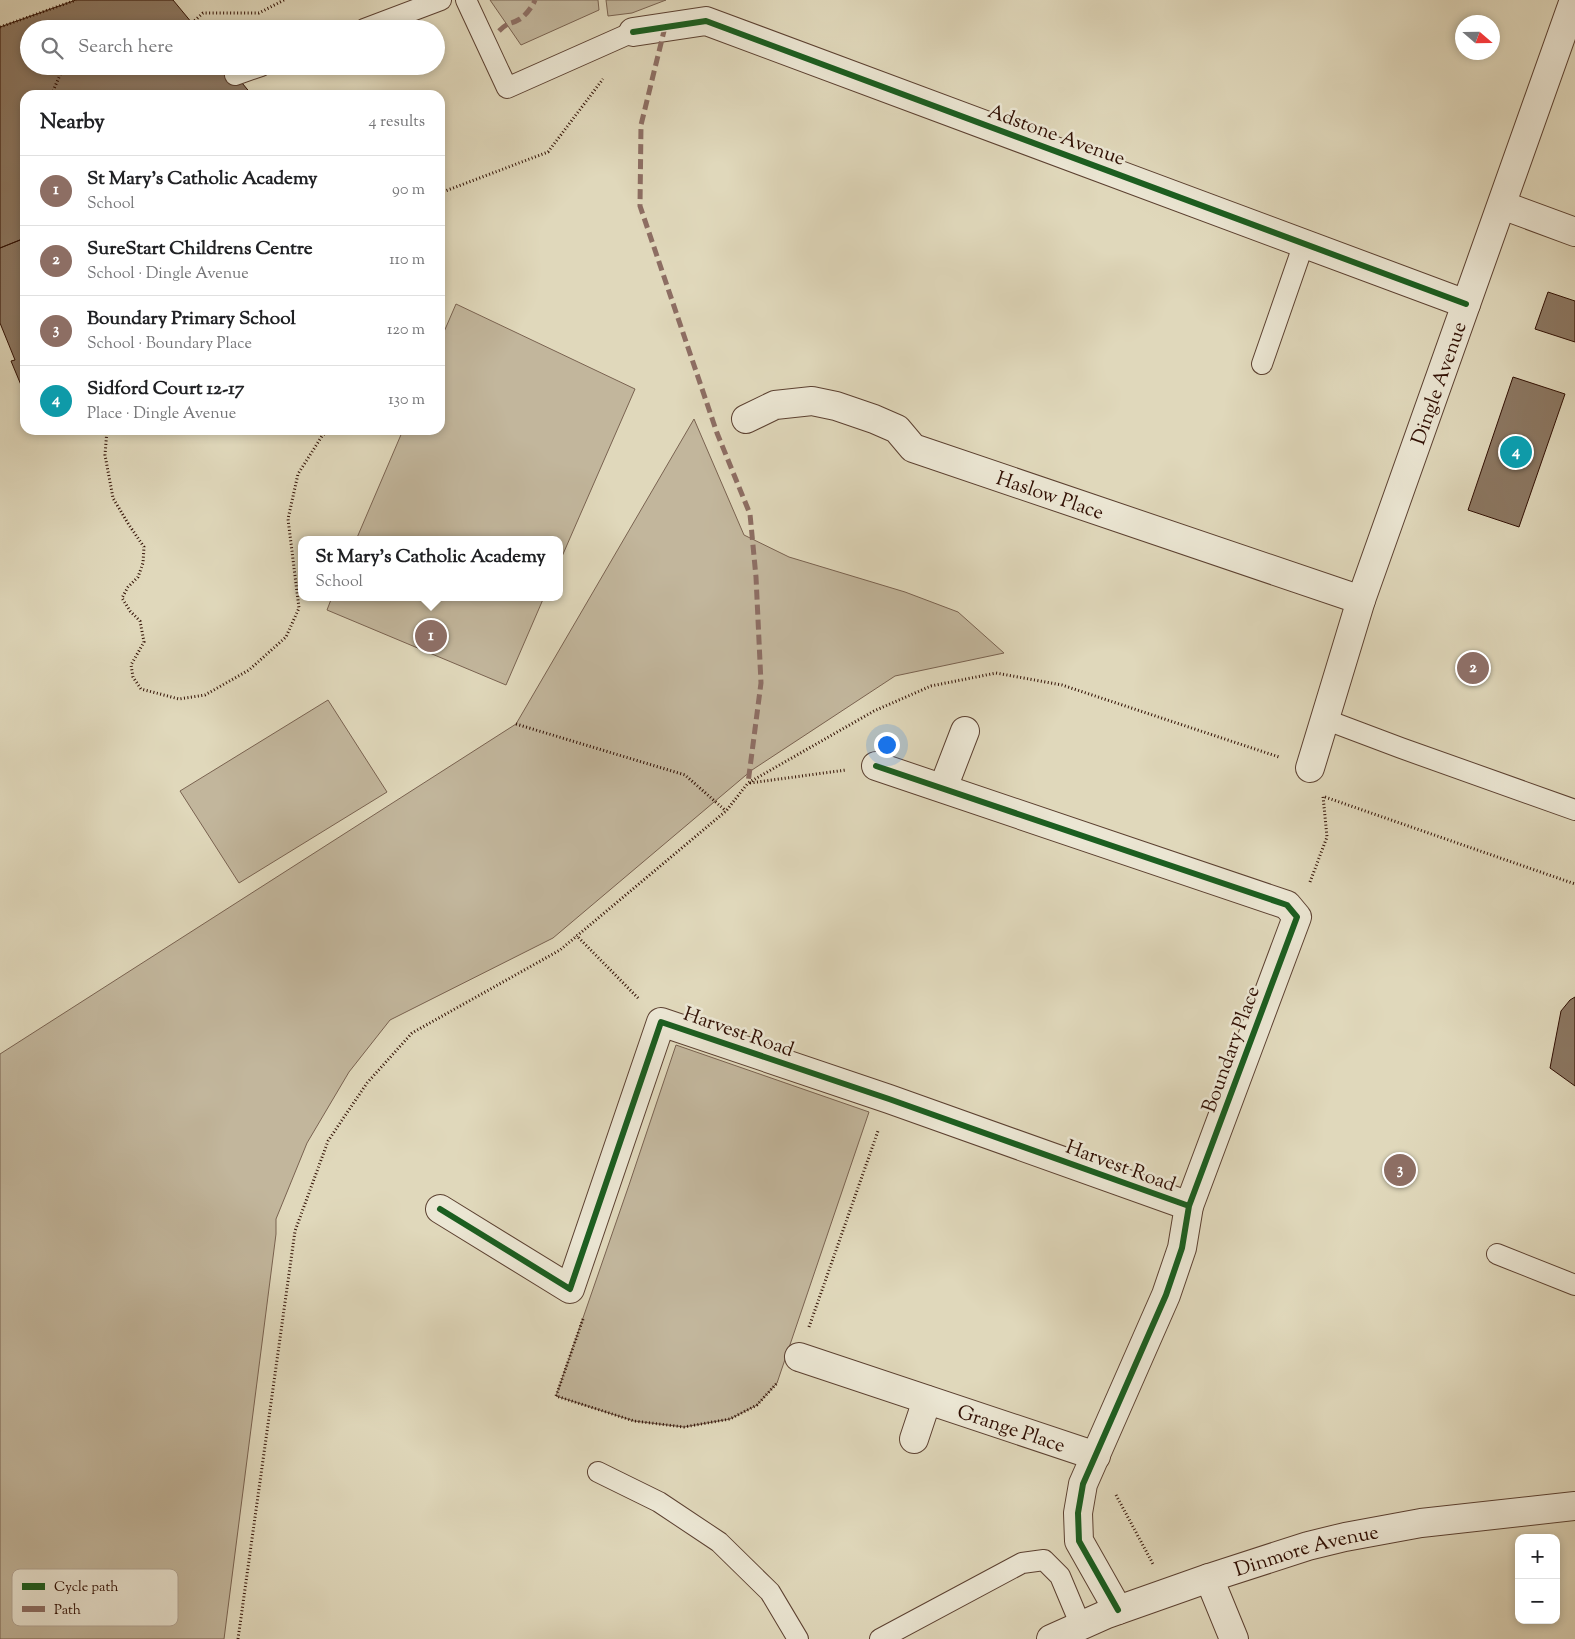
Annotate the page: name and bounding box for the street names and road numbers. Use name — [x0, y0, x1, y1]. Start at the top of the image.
street label: Adstone Avenue — [983, 98, 1129, 175]
street label: Dingle Avenue — [1405, 318, 1476, 449]
street label: Haslow Place — [992, 465, 1107, 529]
street label: Boundary Place — [1196, 982, 1269, 1117]
street label: Harvest Road — [679, 1001, 797, 1066]
street label: Harvest Road — [1061, 1134, 1179, 1201]
street label: Grange Place — [953, 1399, 1069, 1462]
street label: Dinmore Avenue — [1231, 1519, 1381, 1586]

